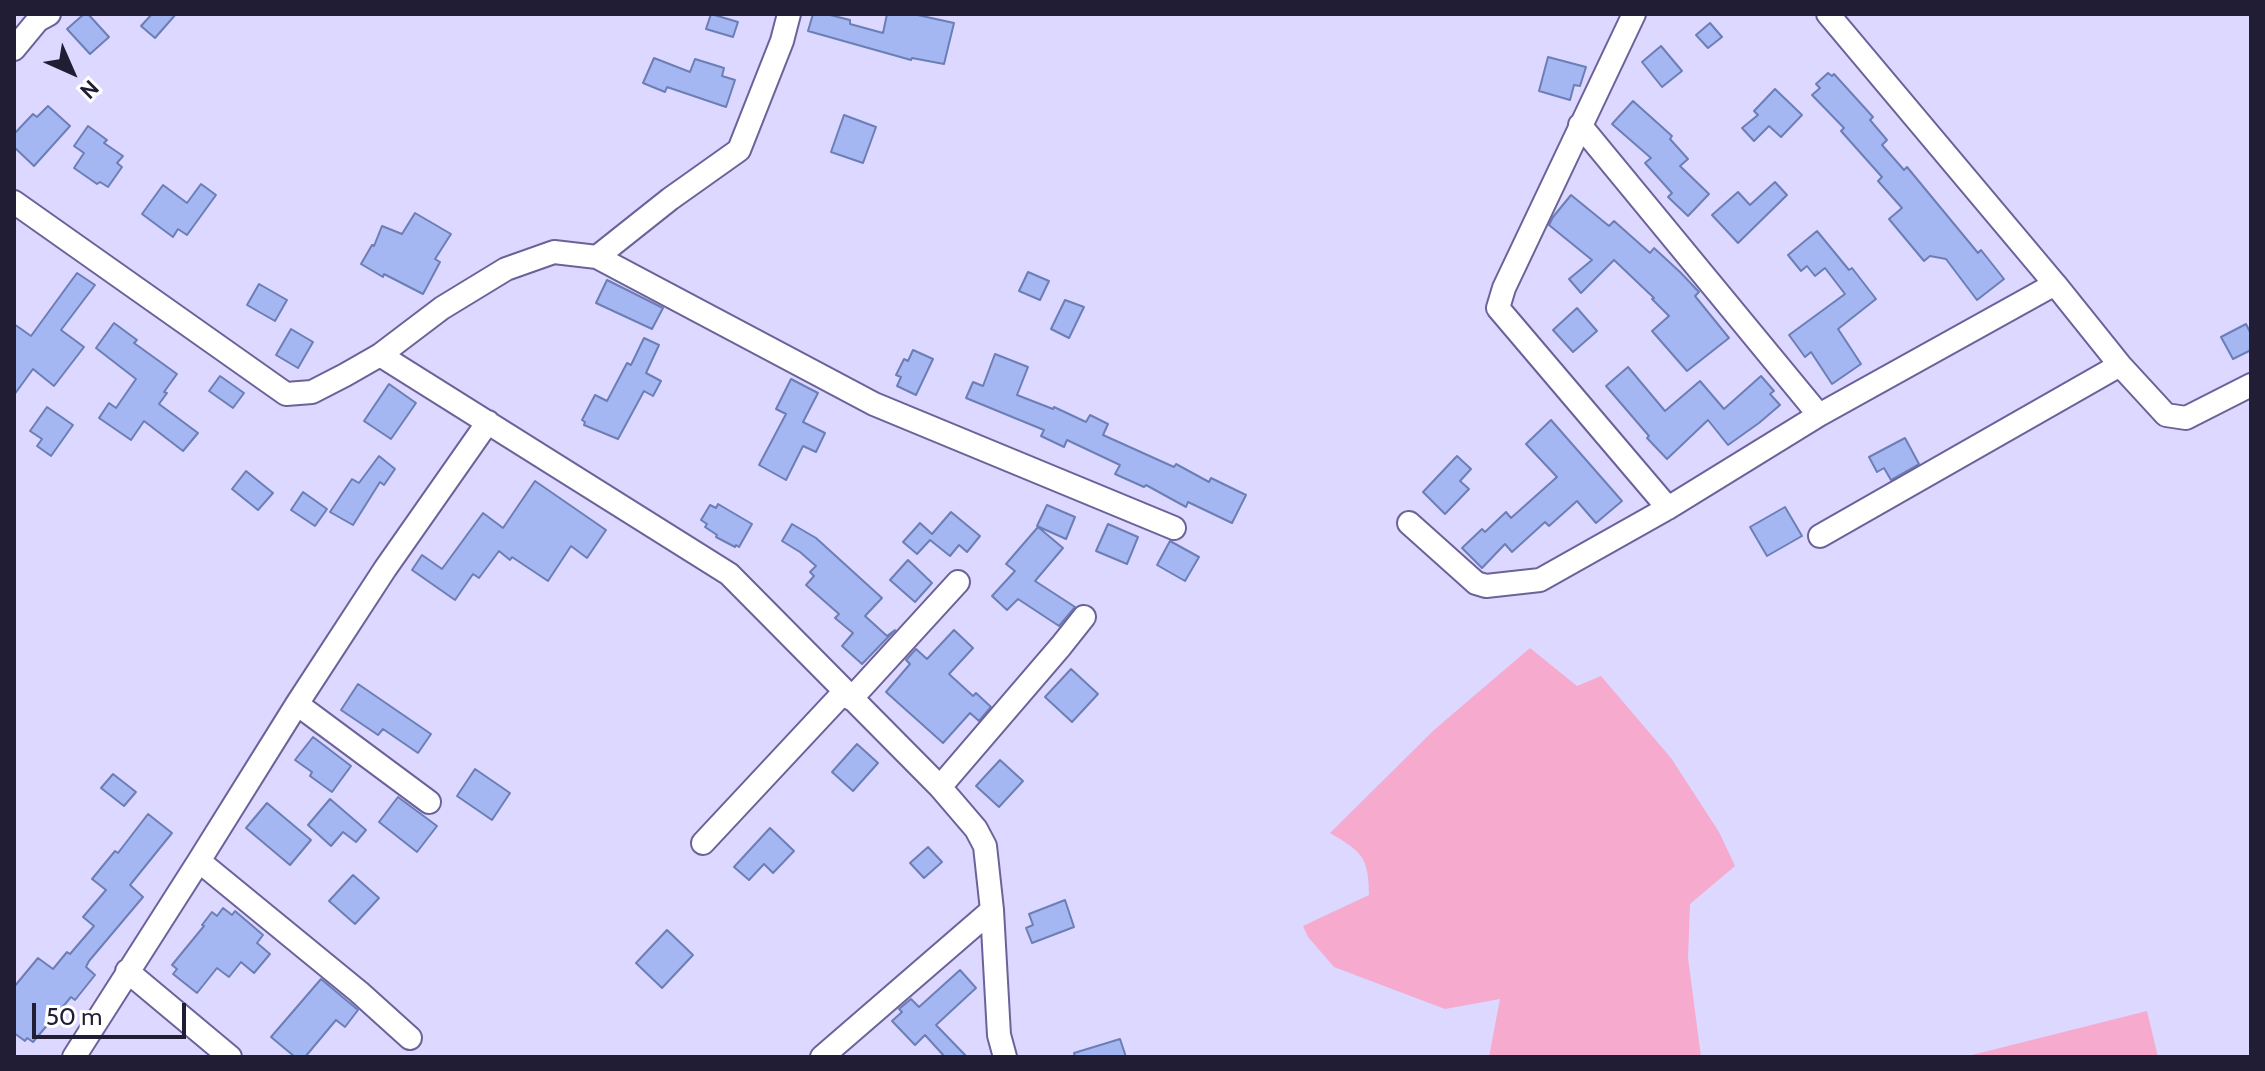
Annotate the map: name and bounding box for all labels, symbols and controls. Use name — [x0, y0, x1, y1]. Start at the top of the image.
north arrow — [32, 32, 112, 112]
text: N — [74, 74, 104, 104]
scale bar — [36, 987, 190, 1037]
text: 50 m — [46, 1002, 102, 1031]

